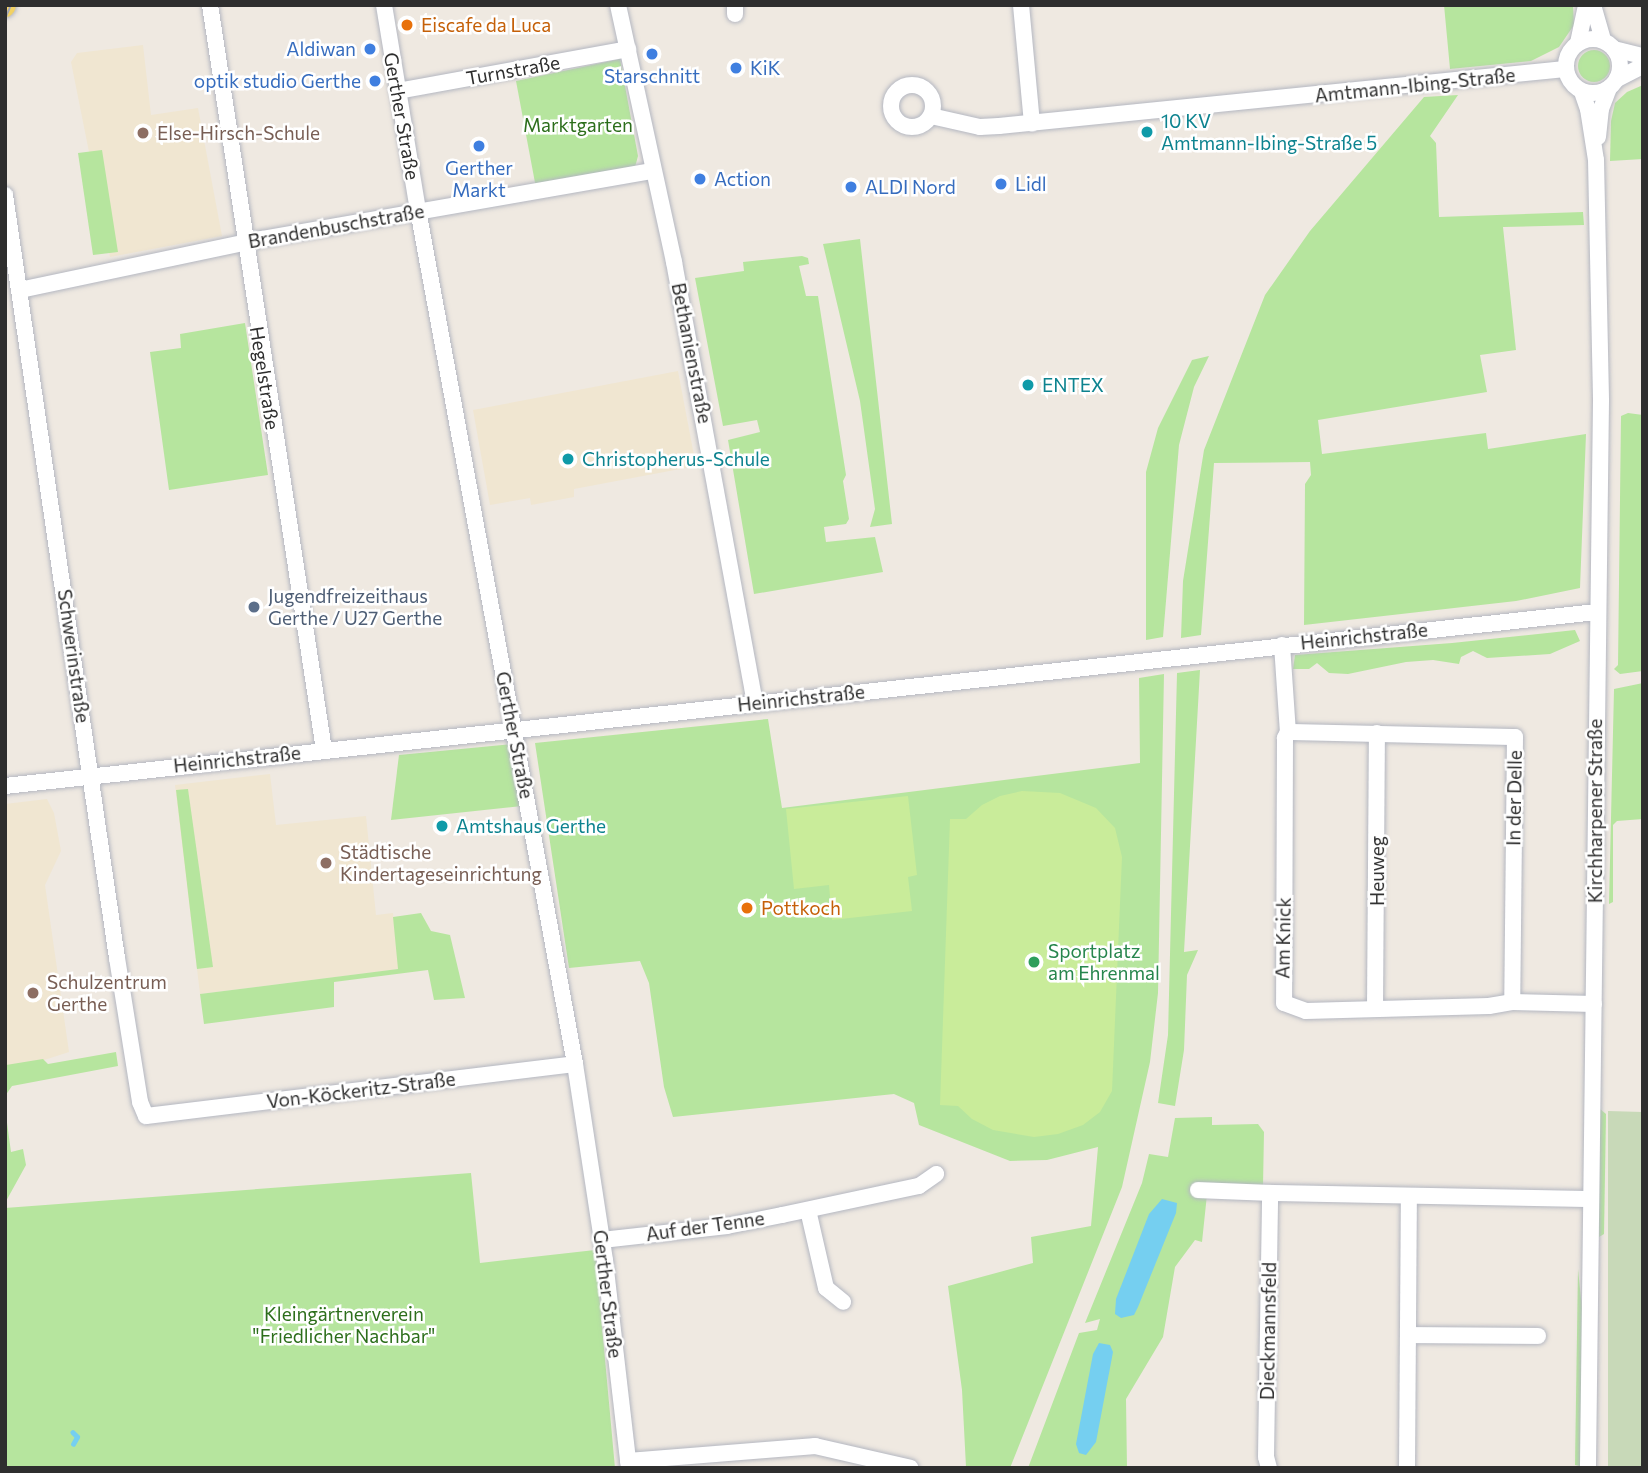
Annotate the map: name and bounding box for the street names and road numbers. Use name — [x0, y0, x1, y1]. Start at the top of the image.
street label: Gerther Straße — [380, 50, 424, 182]
street label: Turnstraße — [464, 51, 562, 89]
street label: Amtmann-Ibing-Straße — [1314, 63, 1516, 107]
street label: Brandenbuschstraße — [246, 199, 426, 253]
street label: Bethanienstraße — [667, 281, 717, 425]
street label: Hegelstraße — [246, 325, 284, 431]
street label: Schwerinstraße — [53, 588, 95, 724]
street label: Heinrichstraße — [1299, 618, 1429, 654]
street label: Gerther Straße — [491, 669, 539, 801]
street label: Heinrichstraße — [736, 680, 866, 716]
street label: Kirchharpener Straße — [1584, 719, 1606, 903]
street label: Heinrichstraße — [172, 741, 302, 777]
street label: In der Delle — [1502, 750, 1526, 846]
street label: Heuweg — [1366, 836, 1388, 906]
street label: Am Knick — [1271, 897, 1295, 979]
street label: Von-Köckeritz-Straße — [265, 1067, 457, 1113]
street label: Auf der Tenne — [644, 1206, 766, 1246]
street label: Gerther Straße — [589, 1229, 627, 1359]
street label: Dieckmannsfeld — [1255, 1262, 1281, 1400]

